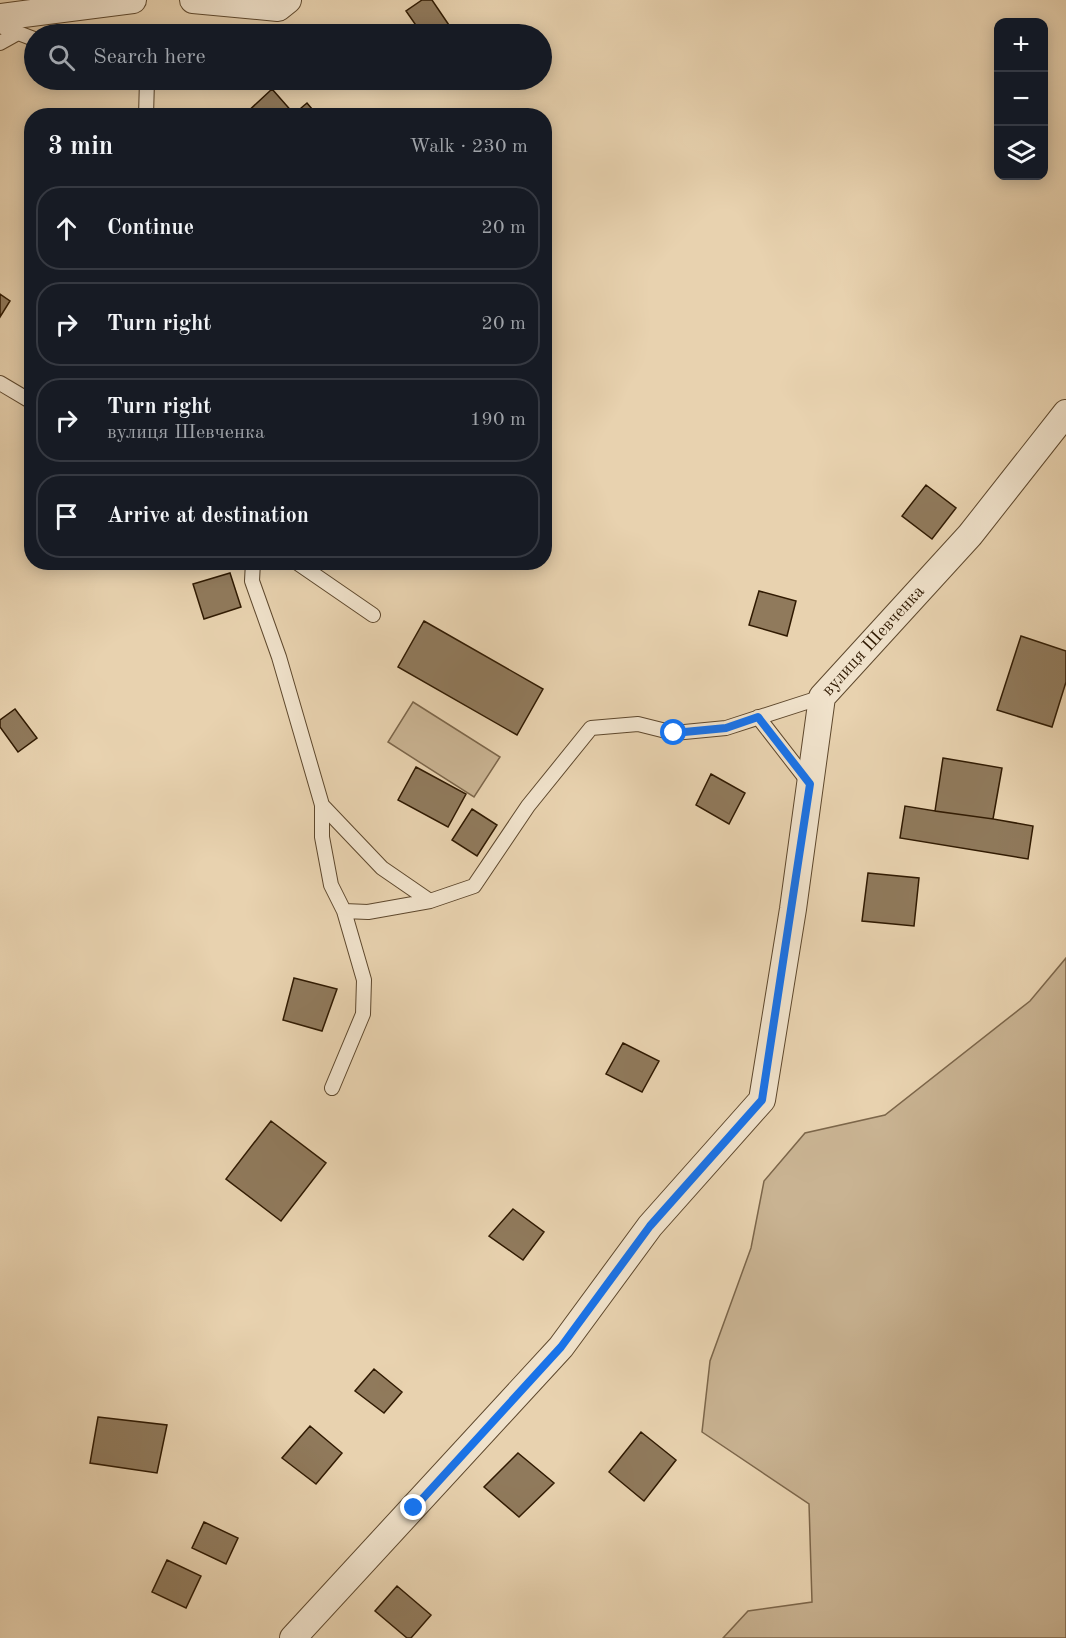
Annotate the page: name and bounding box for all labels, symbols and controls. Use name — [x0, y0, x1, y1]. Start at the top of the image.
map controls — [994, 18, 1048, 180]
button: + — [994, 18, 1048, 72]
search box — [24, 24, 552, 90]
icon: search — [45, 41, 78, 74]
text: Search here — [93, 46, 206, 68]
button: − — [994, 72, 1048, 126]
button: layers — [994, 126, 1048, 180]
text: 3 min — [48, 134, 113, 160]
text: Walk · 230 m — [409, 137, 528, 157]
icon: ahead — [50, 212, 83, 245]
text: Continue — [107, 217, 194, 239]
text: 20 m — [481, 218, 526, 238]
icon: right — [50, 308, 83, 341]
text: Turn right — [107, 313, 211, 335]
text: 20 m — [481, 314, 526, 334]
text: Turn right — [107, 396, 211, 418]
icon: right — [50, 404, 83, 437]
text: 190 m — [470, 410, 526, 430]
text: вулиця Шевченка — [107, 423, 265, 443]
icon: arrive — [50, 500, 83, 533]
text: Arrive at destination — [107, 505, 309, 527]
street label: вулиця Шевченка — [819, 582, 928, 699]
route start — [660, 719, 686, 745]
route end — [400, 1494, 426, 1520]

